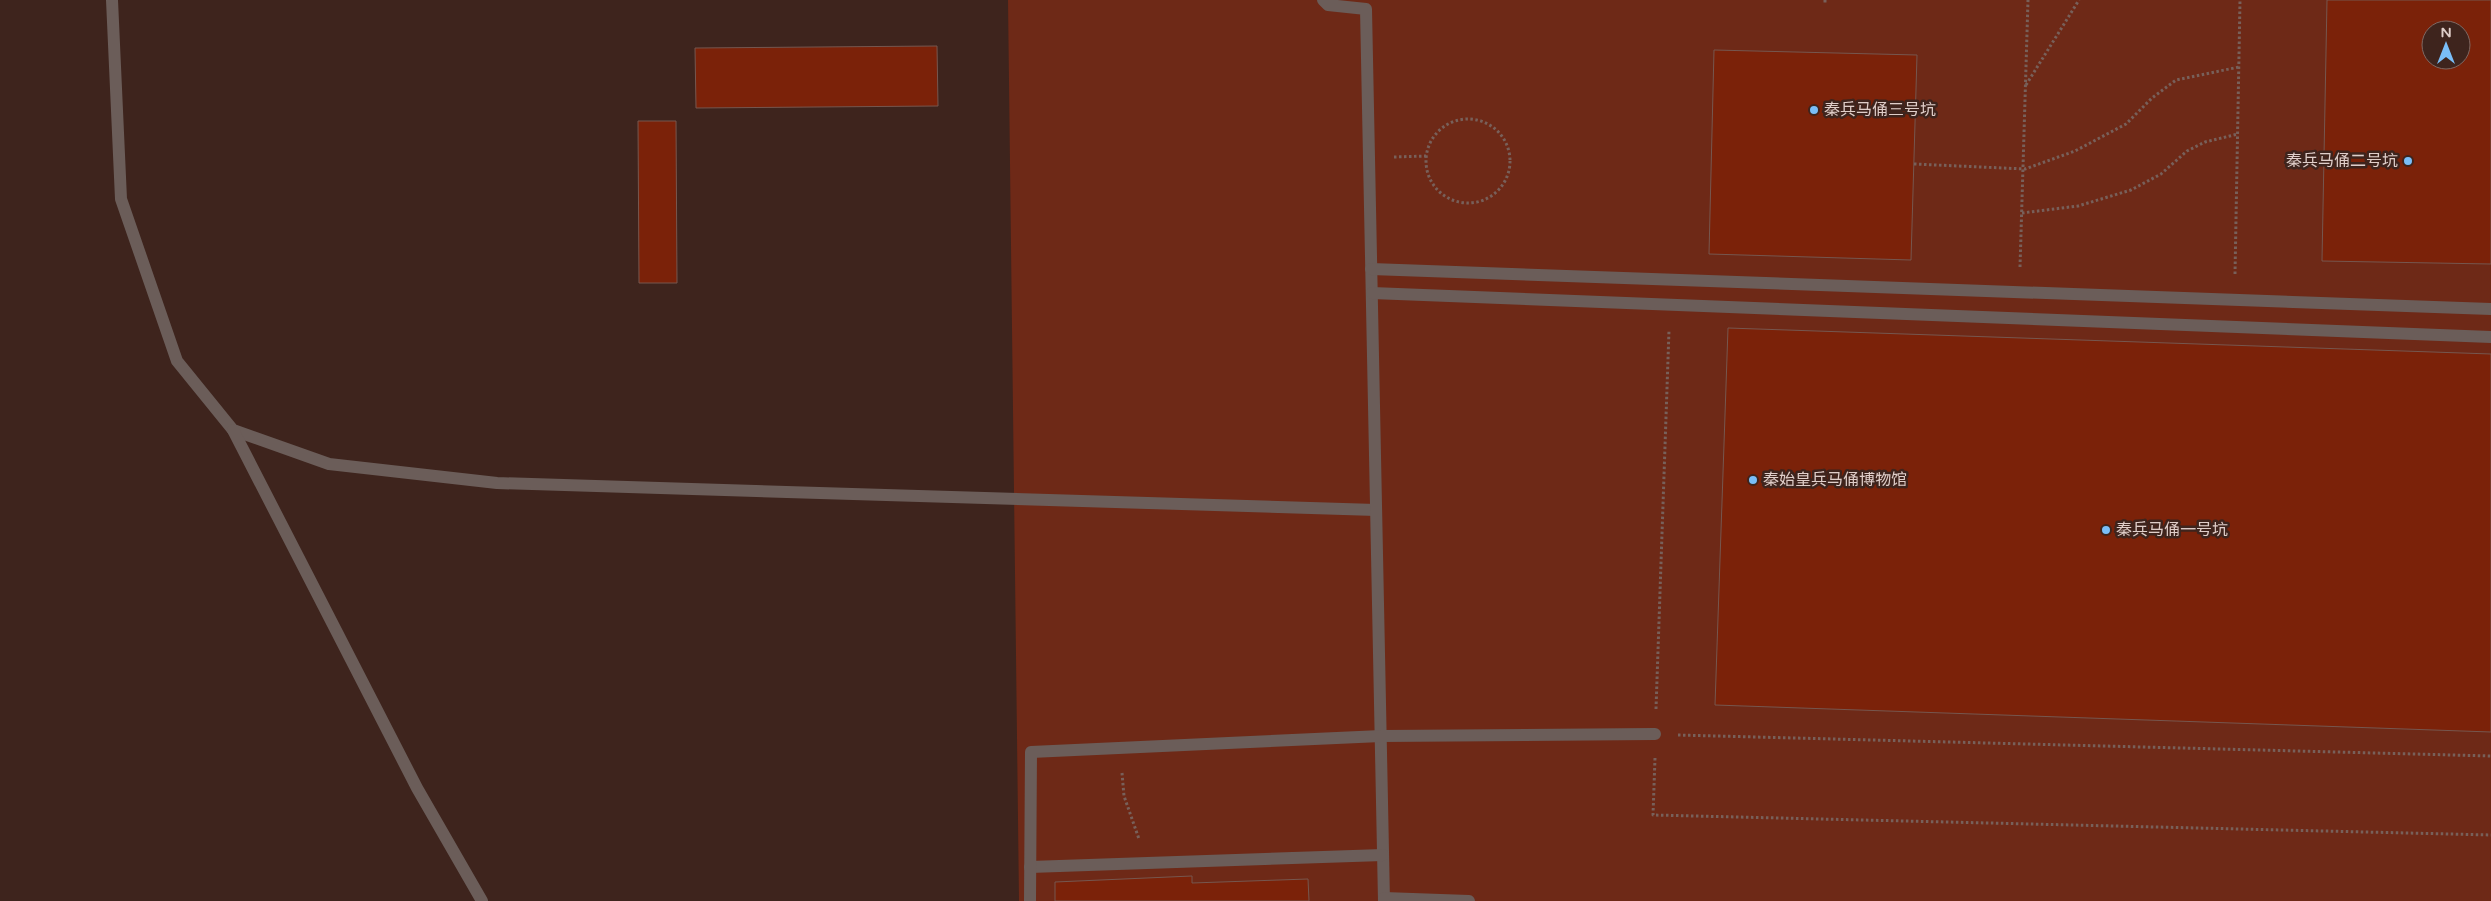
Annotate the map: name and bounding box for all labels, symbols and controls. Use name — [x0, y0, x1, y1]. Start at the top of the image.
north arrow — [2421, 20, 2471, 70]
text: N — [2440, 24, 2452, 41]
place label: 秦兵马俑三号坑 — [1824, 100, 1936, 120]
marker: 秦兵马俑三号坑 — [1808, 104, 1820, 116]
place label: 秦兵马俑二号坑 — [2286, 151, 2398, 171]
marker: 秦兵马俑二号坑 — [2402, 155, 2414, 167]
place label: 秦始皇兵马俑博物馆 — [1763, 470, 1907, 490]
marker: 秦始皇兵马俑博物馆 — [1747, 474, 1759, 486]
place label: 秦兵马俑一号坑 — [2116, 520, 2228, 540]
marker: 秦兵马俑一号坑 — [2100, 524, 2112, 536]

